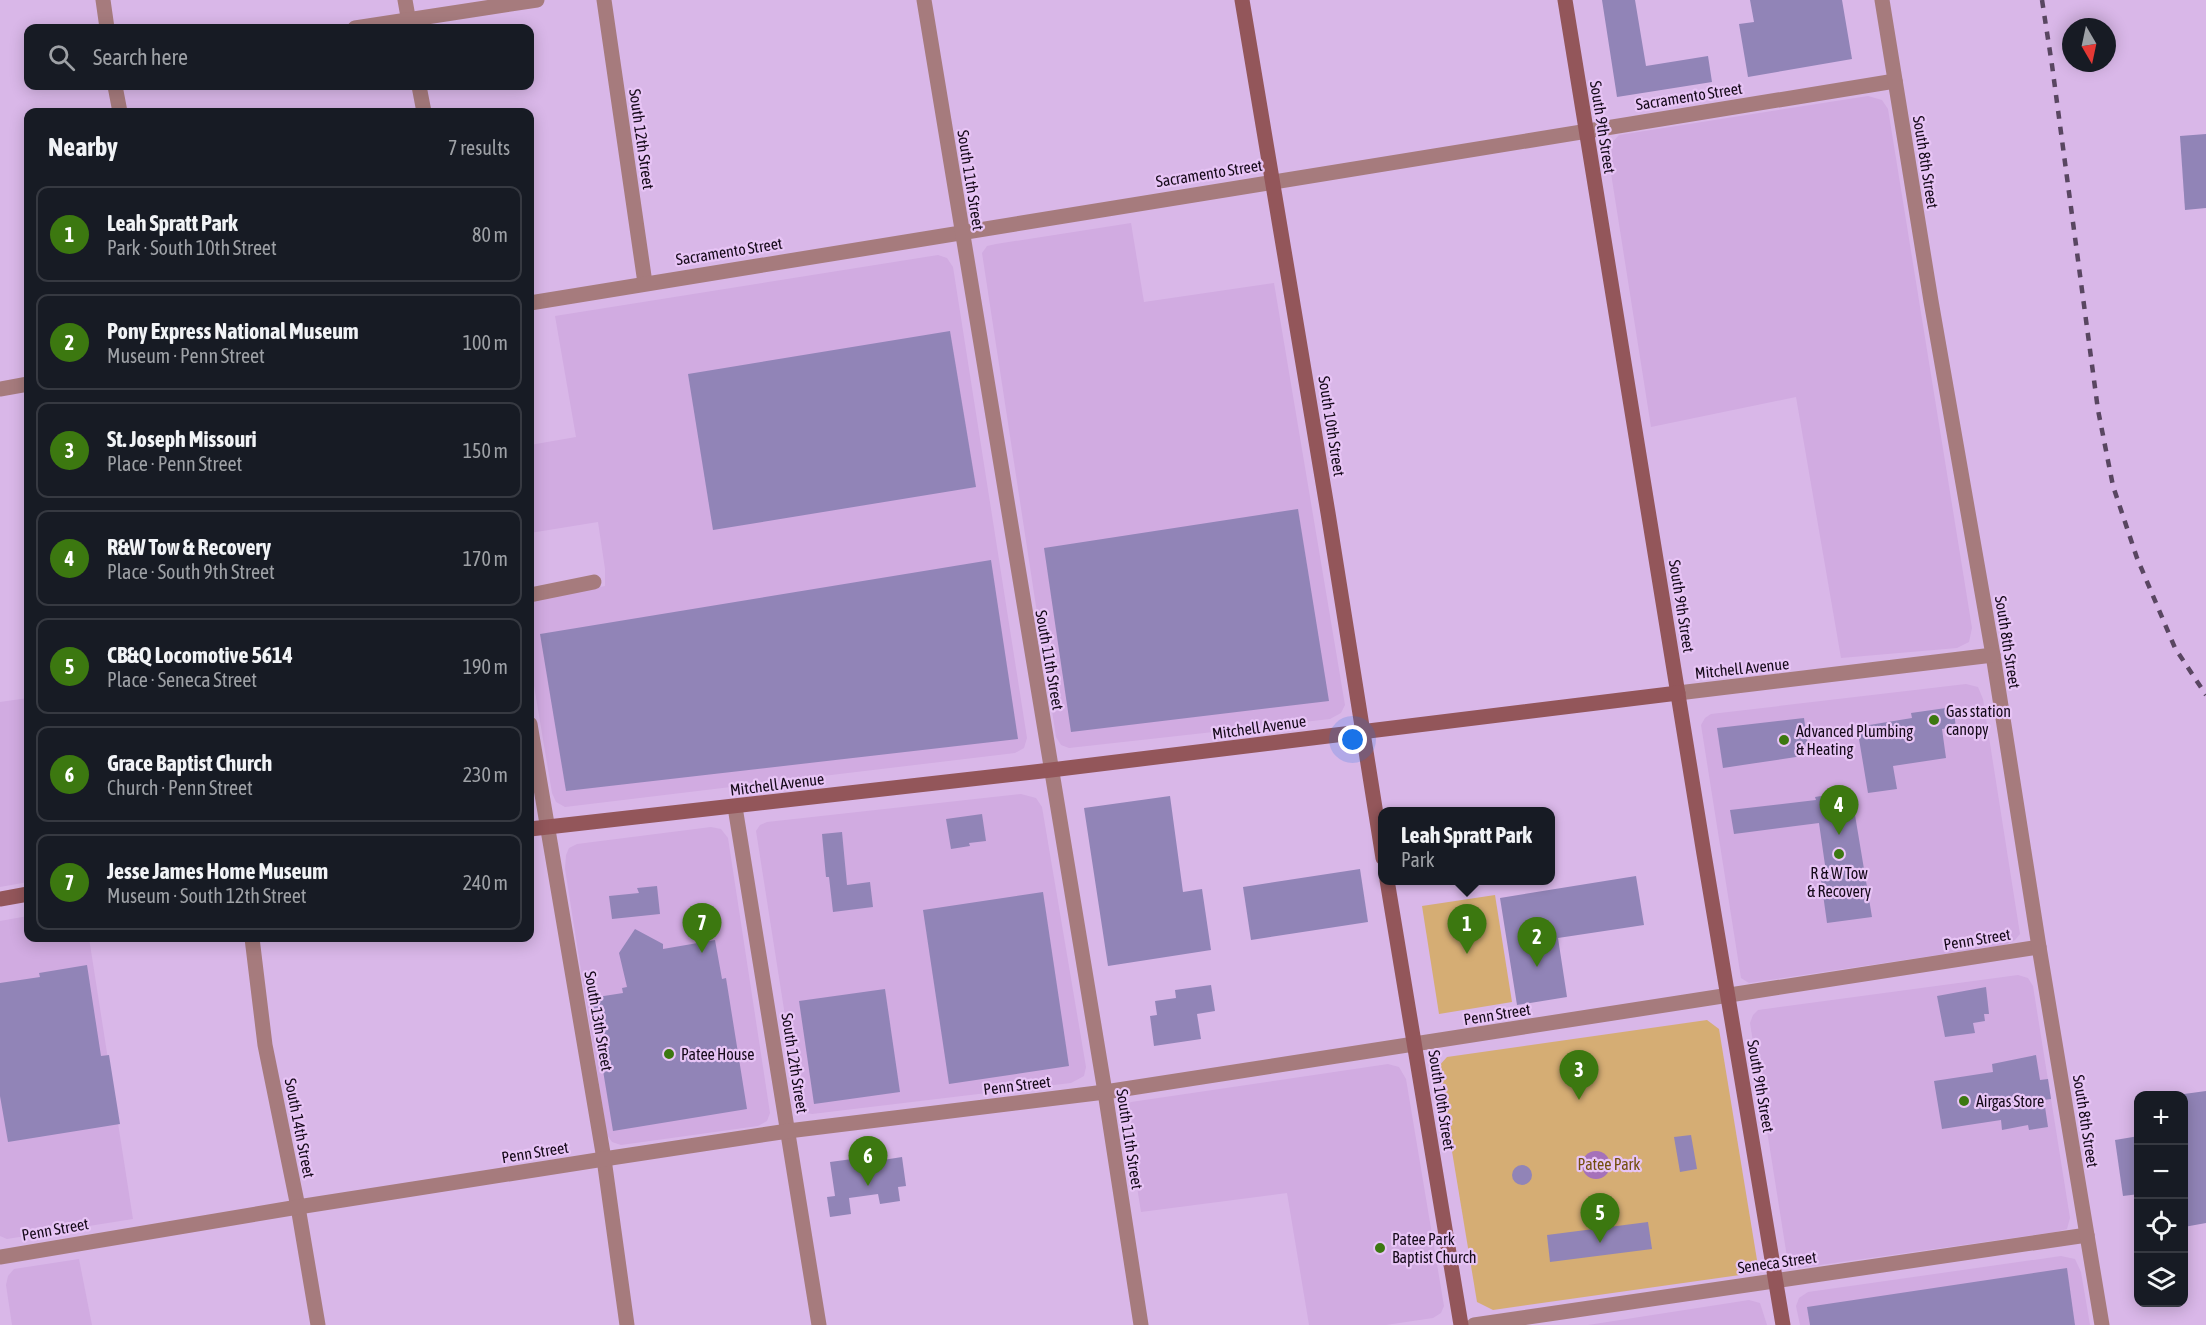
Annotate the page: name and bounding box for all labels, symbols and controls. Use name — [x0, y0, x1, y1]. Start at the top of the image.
north arrow — [2062, 18, 2116, 72]
search box — [24, 24, 534, 90]
icon: search — [45, 41, 78, 74]
text: Search here — [93, 44, 188, 70]
street label: South 9th Street — [1587, 79, 1619, 175]
street label: Sacramento Street — [1634, 79, 1744, 113]
street label: South 12th Street — [626, 88, 658, 191]
street label: South 8th Street — [1910, 114, 1942, 210]
street label: South 11th Street — [954, 129, 988, 232]
text: Nearby — [48, 132, 118, 162]
text: 7 results — [448, 136, 510, 159]
street label: Sacramento Street — [1154, 156, 1264, 190]
text: Leah Spratt Park — [107, 210, 238, 236]
text: 1 — [65, 223, 74, 246]
text: 80 m — [472, 223, 508, 246]
street label: Sacramento Street — [674, 234, 784, 268]
text: Park · South 10th Street — [107, 236, 277, 259]
text: Pony Express National Museum — [107, 318, 359, 344]
text: 2 — [65, 331, 74, 354]
text: 100 m — [463, 331, 508, 354]
text: Museum · Penn Street — [107, 344, 265, 367]
street label: South 10th Street — [1315, 375, 1349, 478]
text: St. Joseph Missouri — [107, 426, 257, 452]
text: 3 — [65, 439, 74, 462]
text: 150 m — [463, 439, 508, 462]
text: Place · Penn Street — [107, 452, 242, 475]
text: R&W Tow & Recovery — [107, 534, 271, 560]
text: 4 — [65, 547, 74, 570]
text: 170 m — [463, 547, 508, 570]
street label: South 9th Street — [1666, 558, 1698, 654]
text: Place · South 9th Street — [107, 560, 275, 583]
street label: South 8th Street — [1992, 594, 2024, 690]
street label: South 11th Street — [1032, 609, 1068, 712]
text: CB&Q Locomotive 5614 — [107, 642, 293, 668]
street label: Mitchell Avenue — [1694, 654, 1790, 682]
text: 5 — [65, 655, 74, 678]
text: 190 m — [463, 655, 508, 678]
text: Place · Seneca Street — [107, 668, 257, 691]
place label: Gas station canopy — [1946, 702, 2011, 739]
street label: Mitchell Avenue — [1211, 711, 1307, 743]
marker: Gas station canopy — [1927, 713, 1941, 727]
place label: Advanced Plumbing & Heating — [1796, 722, 1913, 759]
your location — [1338, 725, 1367, 754]
marker: Advanced Plumbing & Heating — [1777, 733, 1791, 747]
text: Grace Baptist Church — [107, 750, 272, 776]
text: 6 — [65, 763, 74, 786]
text: 230 m — [463, 763, 508, 786]
street label: Mitchell Avenue — [729, 769, 825, 799]
text: Church · Penn Street — [107, 776, 253, 799]
pin: 4 — [1820, 786, 1858, 835]
popup — [1378, 807, 1555, 885]
text: Leah Spratt Park — [1401, 822, 1532, 848]
marker: R & W Tow & Recovery — [1832, 847, 1846, 861]
text: Park — [1401, 848, 1435, 871]
text: Jesse James Home Museum — [107, 858, 328, 884]
place label: R & W Tow & Recovery — [1807, 864, 1871, 901]
text: 7 — [65, 871, 74, 894]
text: 240 m — [463, 871, 508, 894]
text: Museum · South 12th Street — [107, 884, 307, 907]
pin: 7 — [682, 904, 722, 953]
pin: 1 — [1448, 904, 1486, 954]
pin: 2 — [1518, 918, 1556, 967]
street label: Penn Street — [1942, 925, 2012, 953]
street label: South 13th Street — [581, 970, 617, 1073]
street label: Penn Street — [1462, 1000, 1532, 1028]
street label: South 12th Street — [778, 1012, 812, 1115]
street label: South 9th Street — [1744, 1038, 1778, 1134]
place label: Patee House — [681, 1045, 755, 1063]
marker: Patee House — [662, 1047, 676, 1061]
street label: South 10th Street — [1425, 1049, 1459, 1152]
pin: 3 — [1560, 1050, 1598, 1100]
street label: Penn Street — [982, 1072, 1052, 1098]
street label: South 8th Street — [2070, 1073, 2102, 1169]
street label: South 14th Street — [282, 1077, 319, 1180]
street label: South 11th Street — [1113, 1088, 1147, 1191]
map controls — [2134, 1091, 2188, 1307]
button: + — [2134, 1091, 2188, 1145]
place label: Airgas Store — [1976, 1092, 2044, 1111]
marker: Airgas Store — [1957, 1094, 1971, 1108]
pin: 6 — [848, 1136, 888, 1186]
street label: Penn Street — [500, 1138, 570, 1166]
button: − — [2134, 1145, 2188, 1199]
park label: Patee Park — [1578, 1155, 1640, 1173]
pin: 5 — [1580, 1194, 1620, 1243]
button: locate — [2134, 1199, 2188, 1253]
street label: Penn Street — [20, 1214, 90, 1244]
place label: Patee Park Baptist Church — [1392, 1230, 1476, 1267]
marker: Patee Park Baptist Church — [1373, 1241, 1387, 1255]
street label: Seneca Street — [1736, 1247, 1818, 1276]
button: layers — [2134, 1253, 2188, 1307]

